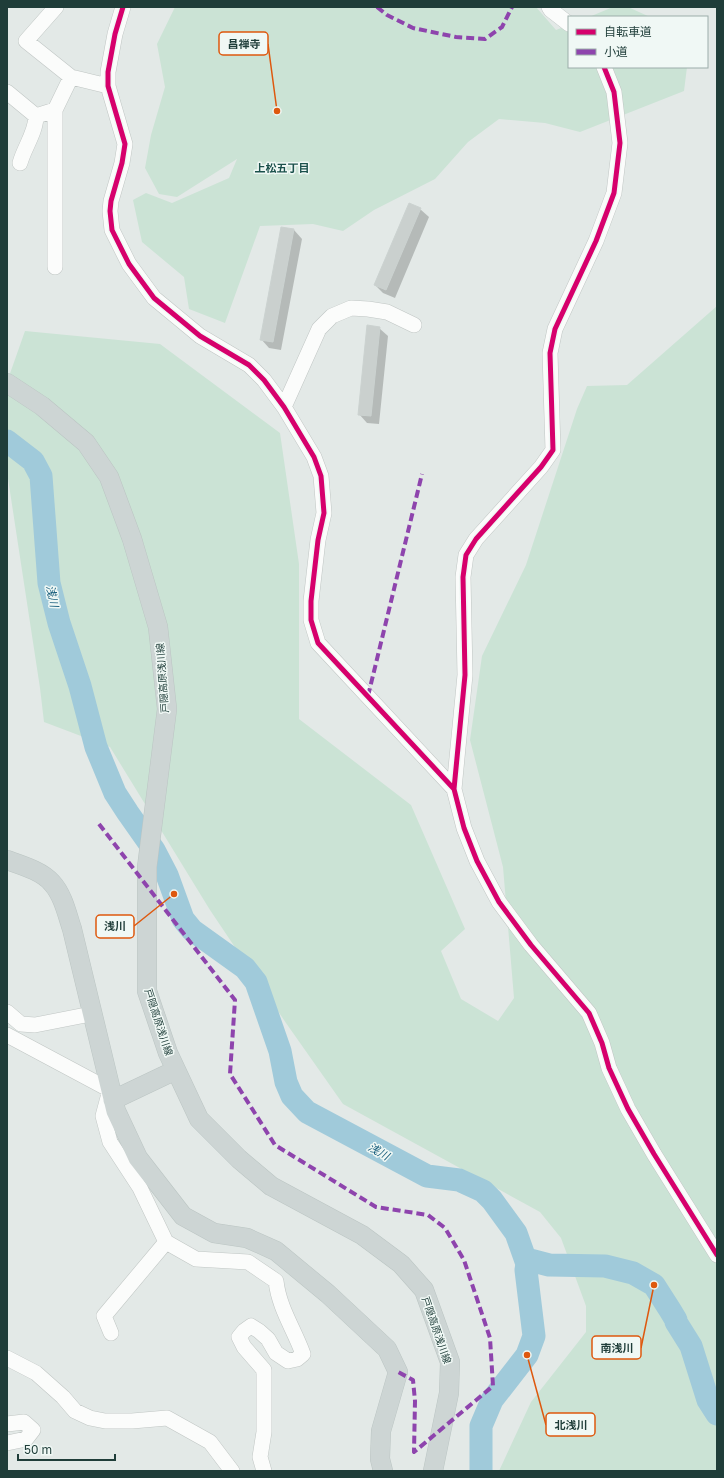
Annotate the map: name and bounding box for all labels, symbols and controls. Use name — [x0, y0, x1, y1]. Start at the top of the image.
legend — [568, 16, 708, 68]
text: 自転車道 — [604, 24, 652, 39]
callout: 昌禅寺 — [219, 32, 268, 55]
text: 昌禅寺 — [228, 37, 261, 50]
text: 小道 — [604, 44, 628, 59]
district label: 上松五丁目 — [255, 161, 310, 174]
water label: 浅川 — [44, 584, 62, 609]
street label: 戸隠高原浅川線 — [154, 643, 170, 713]
callout: 浅川 — [96, 915, 134, 938]
text: 浅川 — [104, 919, 126, 932]
street label: 戸隠高原浅川線 — [142, 987, 176, 1057]
water label: 浅川 — [366, 1140, 393, 1163]
street label: 戸隠高原浅川線 — [420, 1295, 454, 1365]
callout: 南浅川 — [592, 1336, 641, 1359]
text: 南浅川 — [601, 1341, 634, 1354]
callout: 北浅川 — [546, 1413, 595, 1436]
text: 北浅川 — [555, 1418, 588, 1431]
scale bar — [18, 1436, 115, 1462]
text: 50 m — [24, 1442, 52, 1457]

